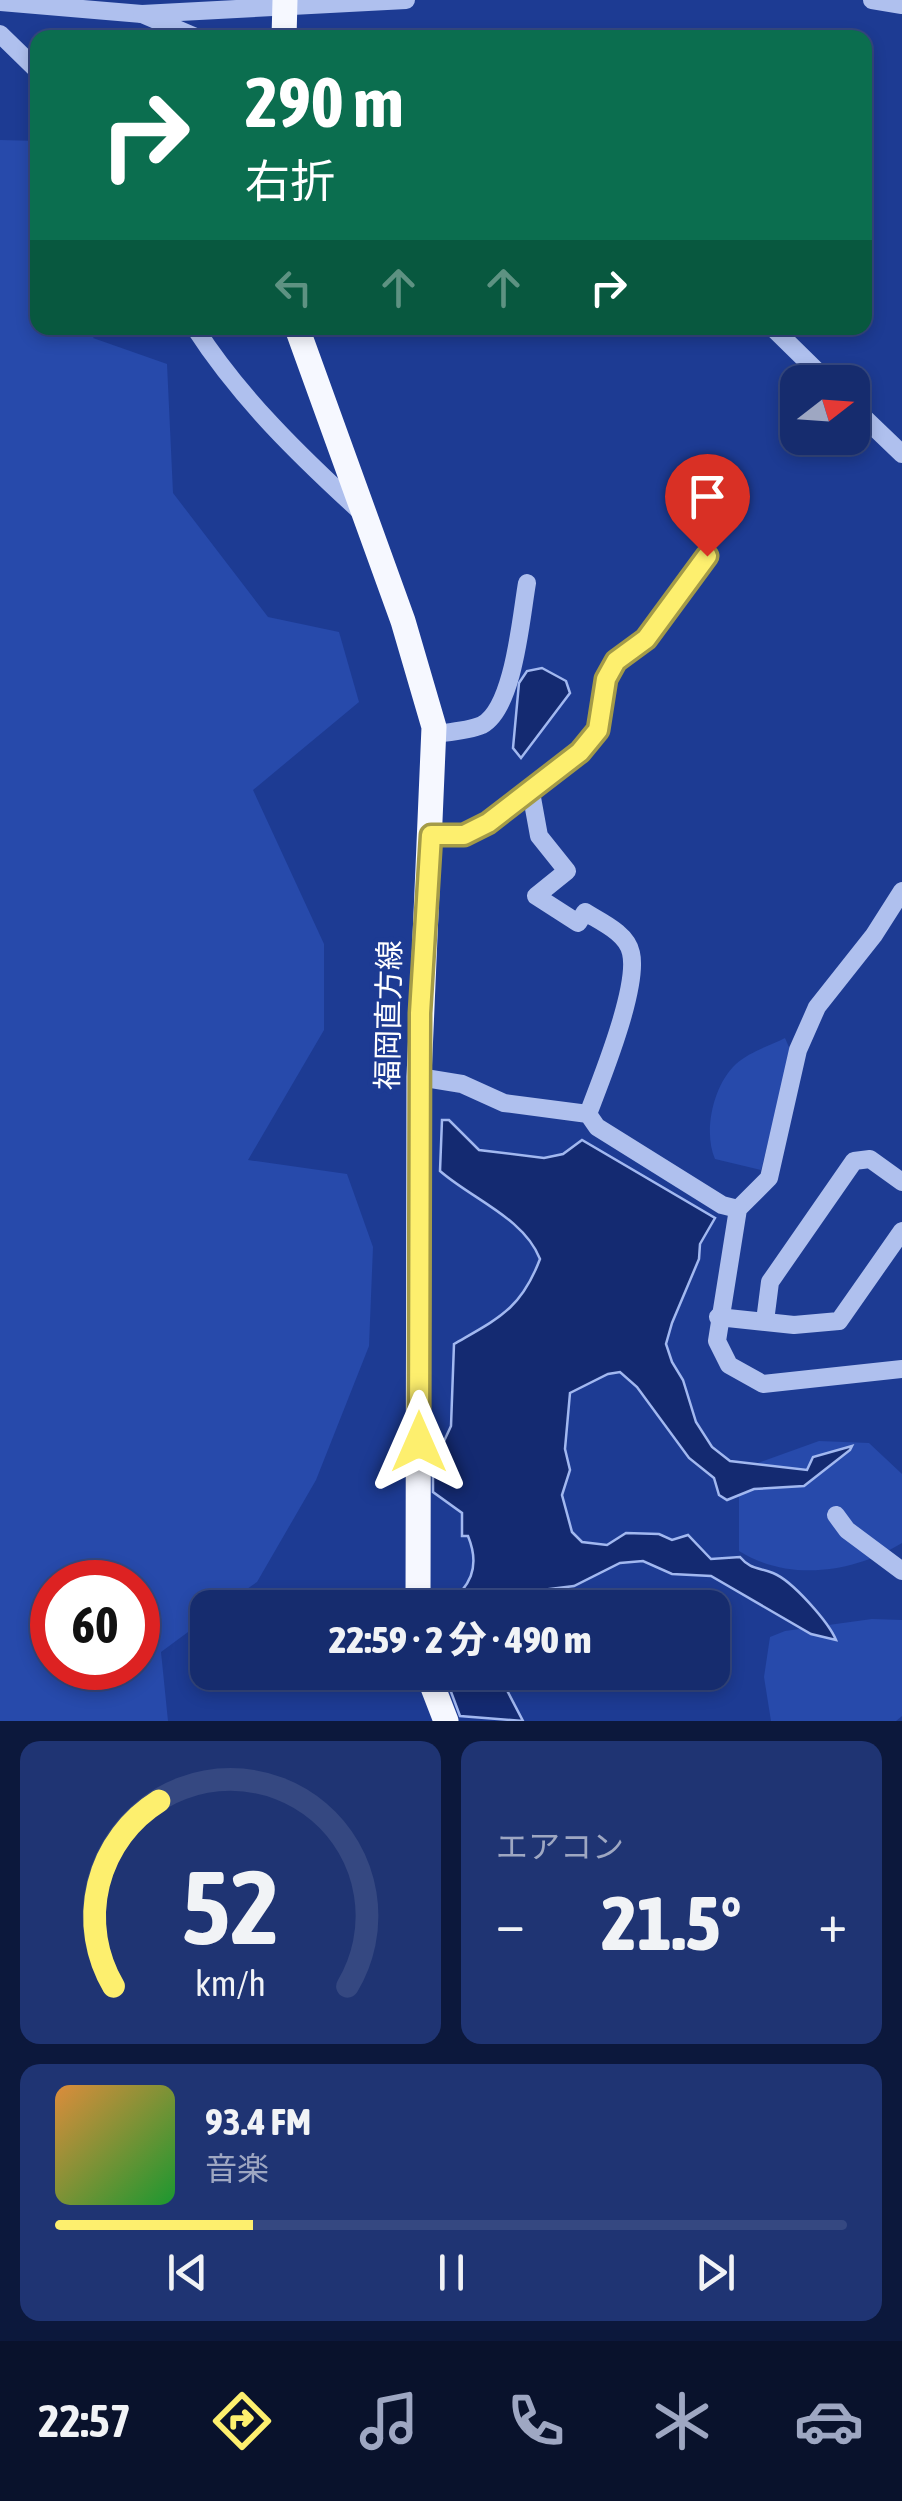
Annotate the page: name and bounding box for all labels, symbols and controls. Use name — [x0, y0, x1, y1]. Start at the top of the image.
text: 290 m — [245, 62, 404, 142]
icon: right — [80, 70, 210, 200]
text: 右折 — [245, 155, 335, 207]
icon: left — [266, 260, 321, 315]
icon: ahead — [371, 260, 426, 315]
icon: ahead — [476, 260, 531, 315]
icon: right — [581, 260, 636, 315]
north arrow — [780, 365, 870, 455]
map controls — [780, 365, 870, 455]
pin — [665, 454, 750, 557]
icon: arrive — [680, 469, 735, 524]
street label: 福岡直方線 — [370, 940, 406, 1090]
position arrow — [367, 1390, 471, 1494]
speed limit sign: 60 — [30, 1560, 160, 1690]
text: 22:59 · 2 分 · 490 m — [329, 1618, 591, 1661]
text: エアコン — [496, 1828, 624, 1865]
text: 52 — [182, 1847, 279, 1966]
text: 21.5° — [602, 1880, 741, 1966]
text: − — [496, 1891, 525, 1954]
text: + — [818, 1891, 847, 1954]
text: km/h — [195, 1963, 266, 2004]
text: 93.4 FM — [205, 2100, 311, 2143]
text: 音楽 — [205, 2150, 269, 2187]
icon: previous — [160, 2245, 215, 2300]
icon: pause — [424, 2245, 479, 2300]
icon: next — [688, 2245, 743, 2300]
icon: directions — [207, 2386, 277, 2456]
icon: music — [354, 2386, 424, 2456]
icon: phone — [501, 2386, 571, 2456]
icon: climate — [647, 2386, 717, 2456]
icon: car — [794, 2386, 864, 2456]
text: 22:57 — [38, 2395, 131, 2447]

